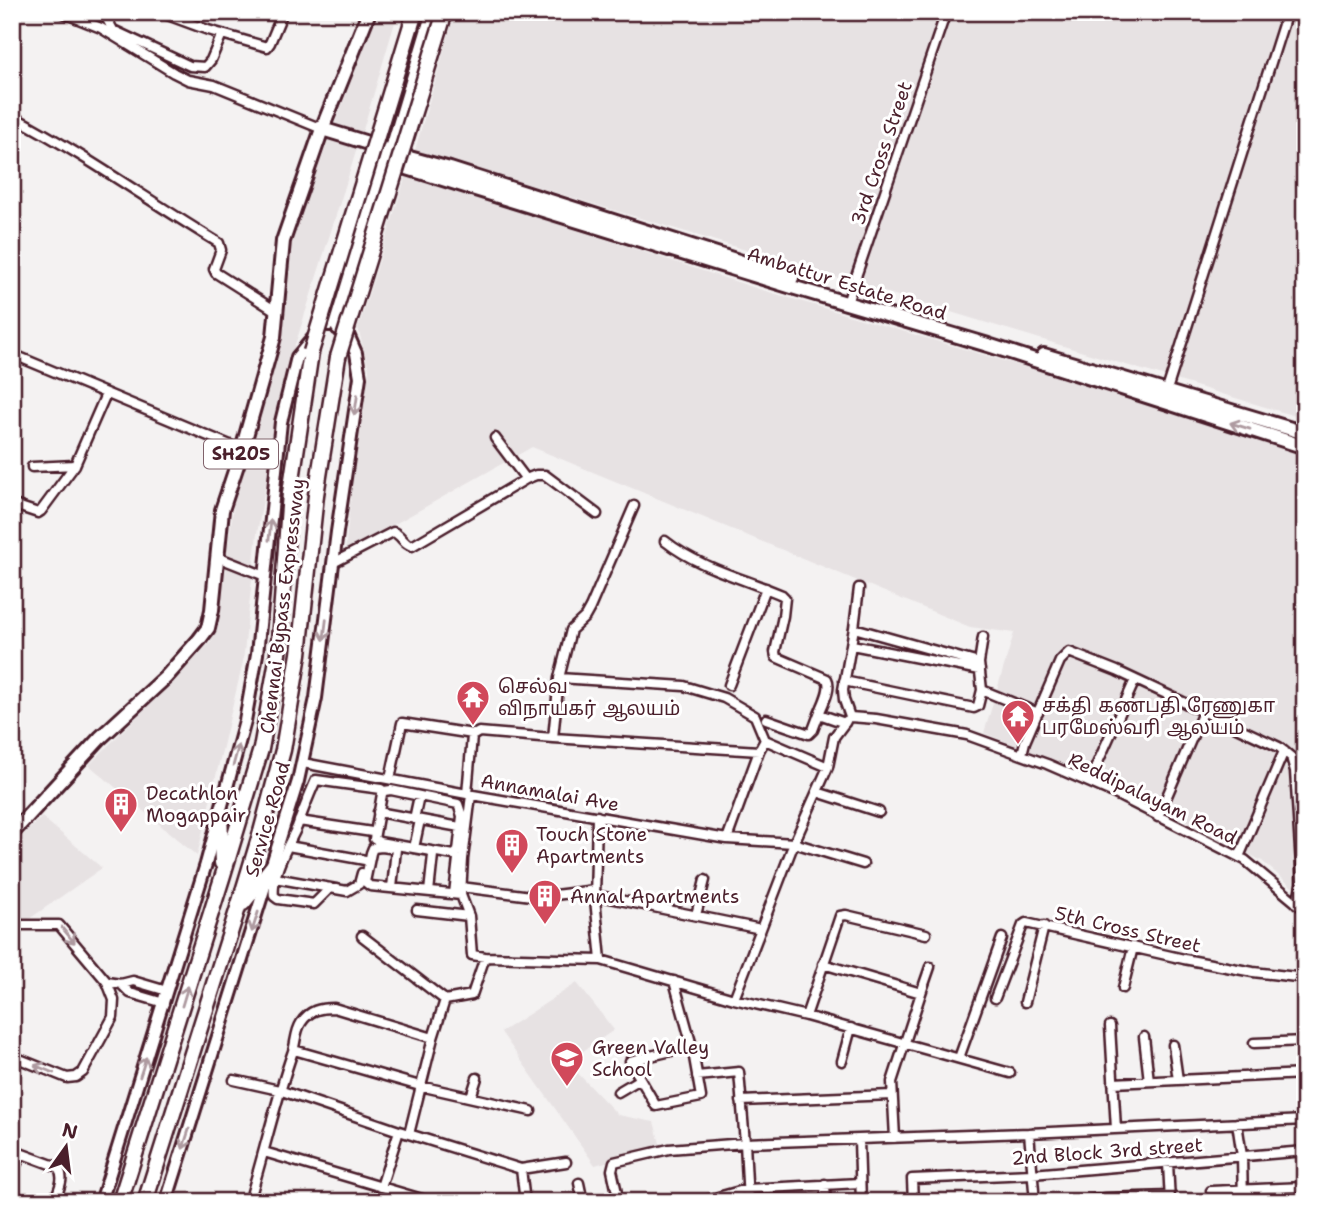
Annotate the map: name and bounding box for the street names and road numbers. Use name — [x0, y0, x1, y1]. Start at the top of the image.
street label: 3rd Cross Street — [845, 78, 918, 228]
street label: Ambattur Estate Road — [744, 241, 950, 326]
road number: SH205 — [204, 440, 278, 468]
street label: Chennai Bypass Expressway — [254, 477, 311, 735]
street label: Reddipalayam Road — [1064, 747, 1241, 850]
street label: Service Road — [239, 759, 296, 880]
street label: Annamalai Ave — [479, 768, 621, 817]
street label: 5th Cross Street — [1052, 901, 1203, 958]
street label: 2nd Block 3rd street — [1010, 1132, 1204, 1171]

